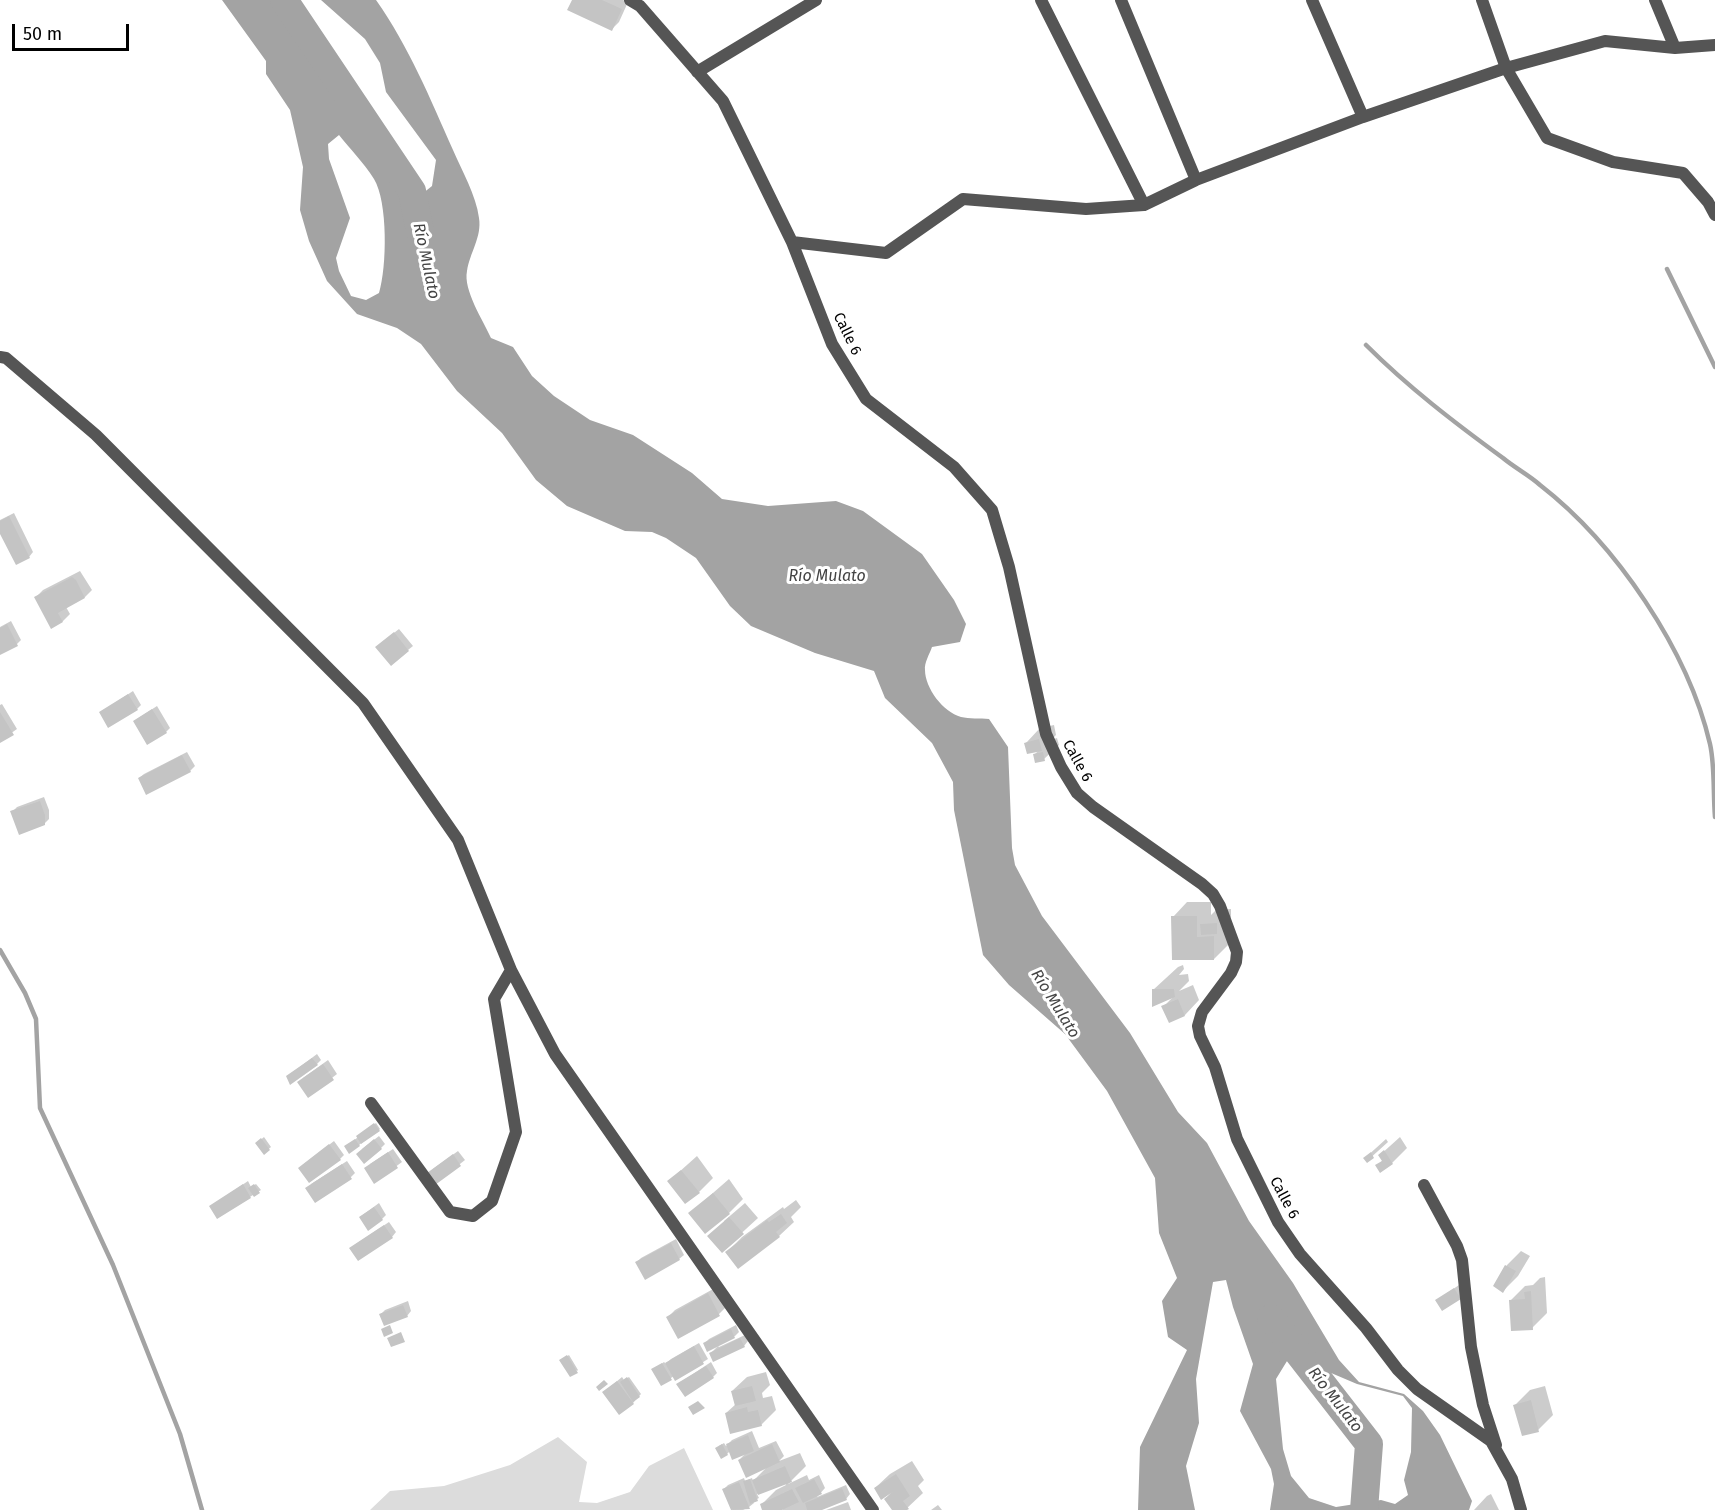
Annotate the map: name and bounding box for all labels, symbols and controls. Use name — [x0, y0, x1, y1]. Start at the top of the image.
scale bar — [15, 12, 132, 50]
text: 50 m — [23, 23, 62, 45]
water label: Río Mulato — [409, 221, 443, 301]
street label: Calle 6 — [829, 310, 865, 358]
water label: Río Mulato — [788, 567, 866, 587]
street label: Calle 6 — [1058, 737, 1096, 785]
water label: Río Mulato — [1026, 966, 1084, 1042]
street label: Calle 6 — [1265, 1174, 1303, 1222]
water label: Río Mulato — [1304, 1364, 1366, 1436]

